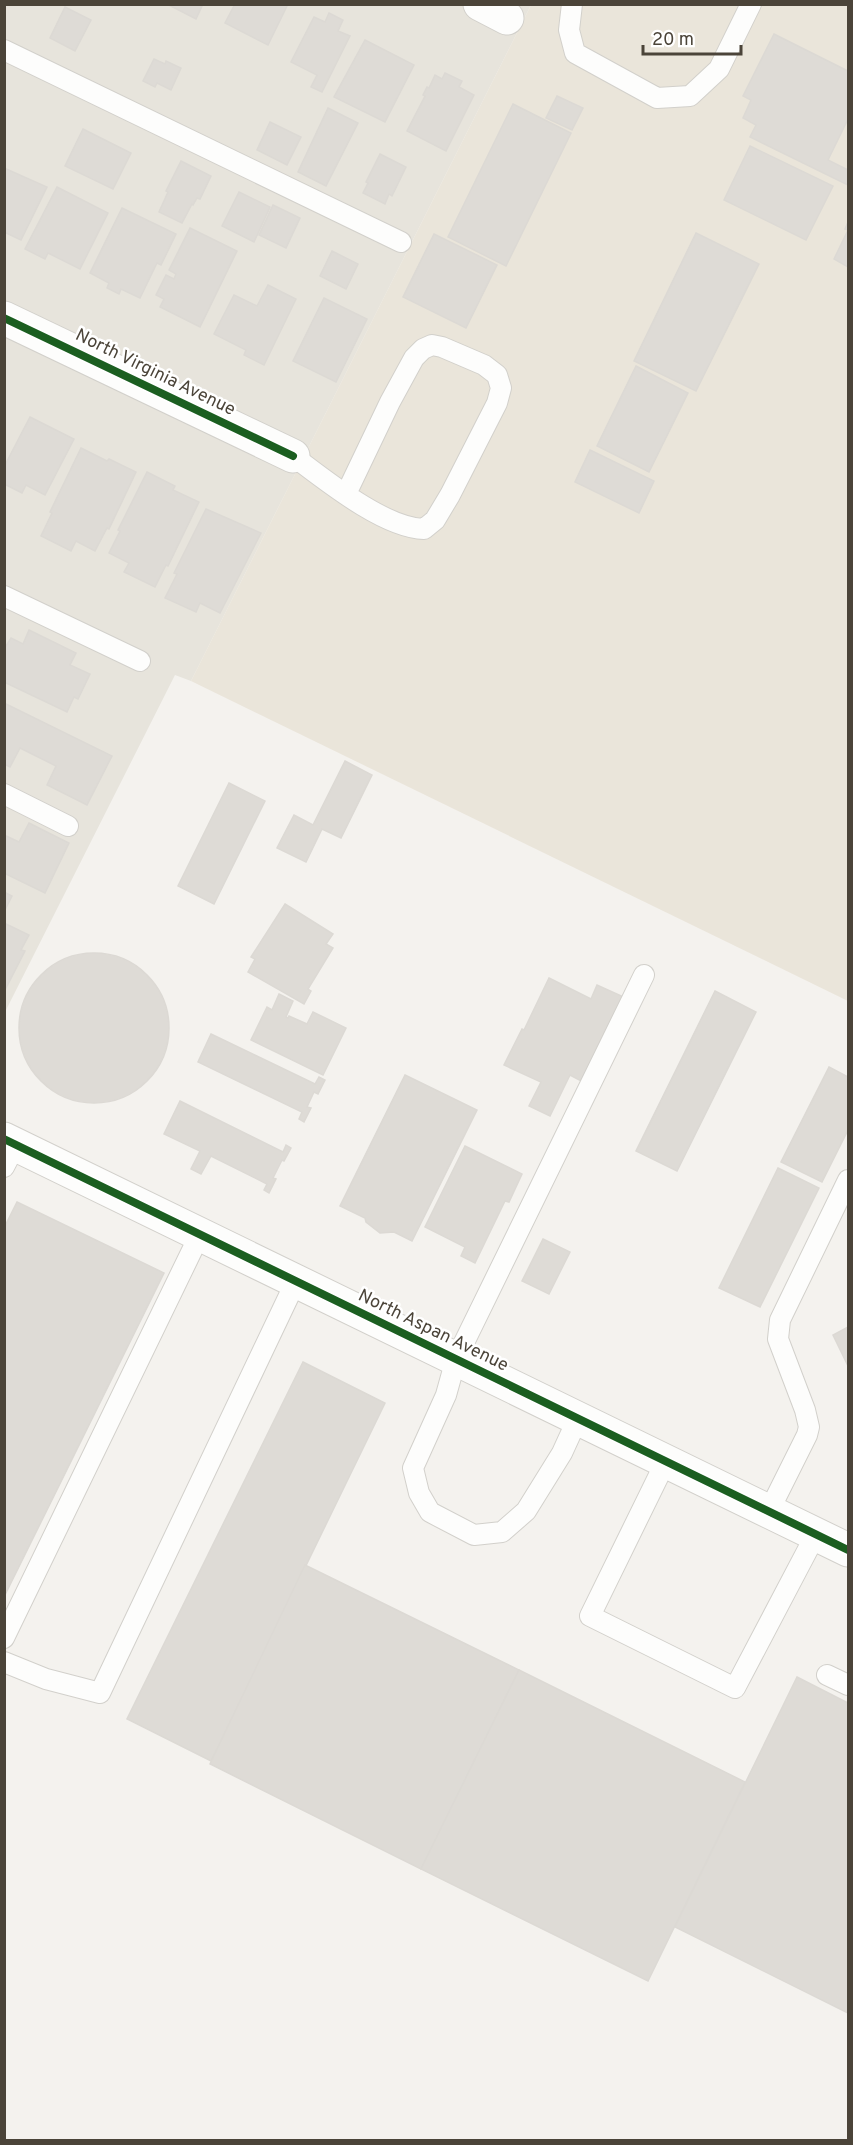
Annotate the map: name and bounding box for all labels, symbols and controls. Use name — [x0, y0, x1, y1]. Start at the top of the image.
scale bar — [643, 18, 740, 56]
text: 20 m — [652, 29, 694, 52]
street label: North Virginia Avenue — [71, 324, 239, 422]
street label: North Aspan Avenue — [354, 1285, 512, 1377]

